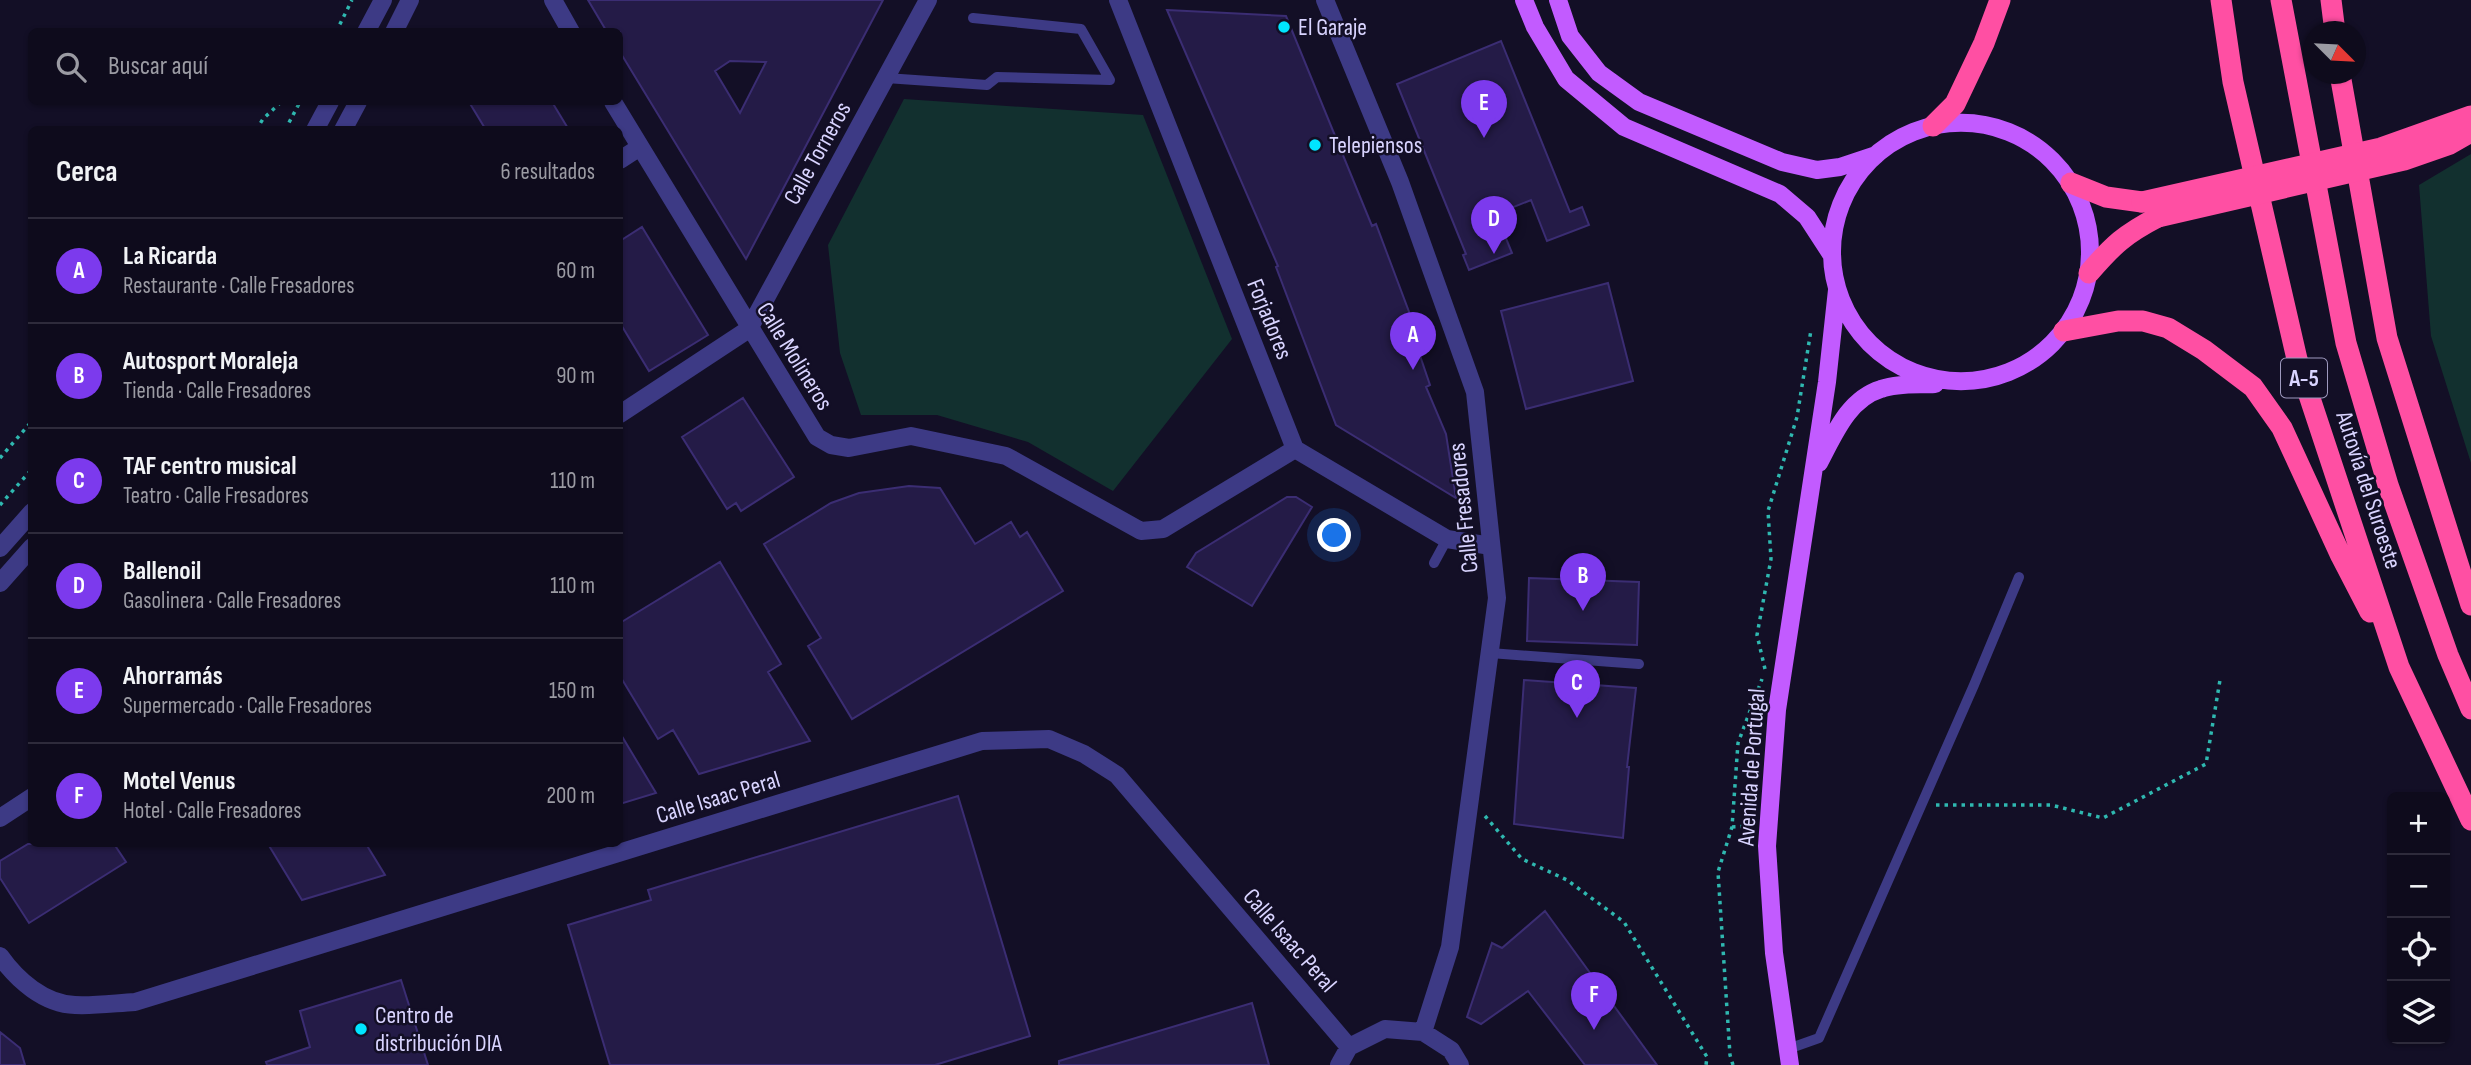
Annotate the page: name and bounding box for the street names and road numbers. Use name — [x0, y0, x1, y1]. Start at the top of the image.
street label: Calle Torneros — [777, 97, 857, 210]
street label: Forjadores — [1240, 275, 1299, 364]
street label: Calle Molineros — [750, 297, 839, 415]
road number: A-5 — [2281, 358, 2327, 398]
street label: Autovía del Suroeste — [2329, 407, 2408, 573]
street label: Calle Fresadores — [1442, 441, 1485, 574]
street label: Avenida de Portugal — [1731, 687, 1771, 848]
street label: Calle Isaac Peral — [653, 765, 784, 830]
street label: Calle Isaac Peral — [1237, 882, 1343, 998]

